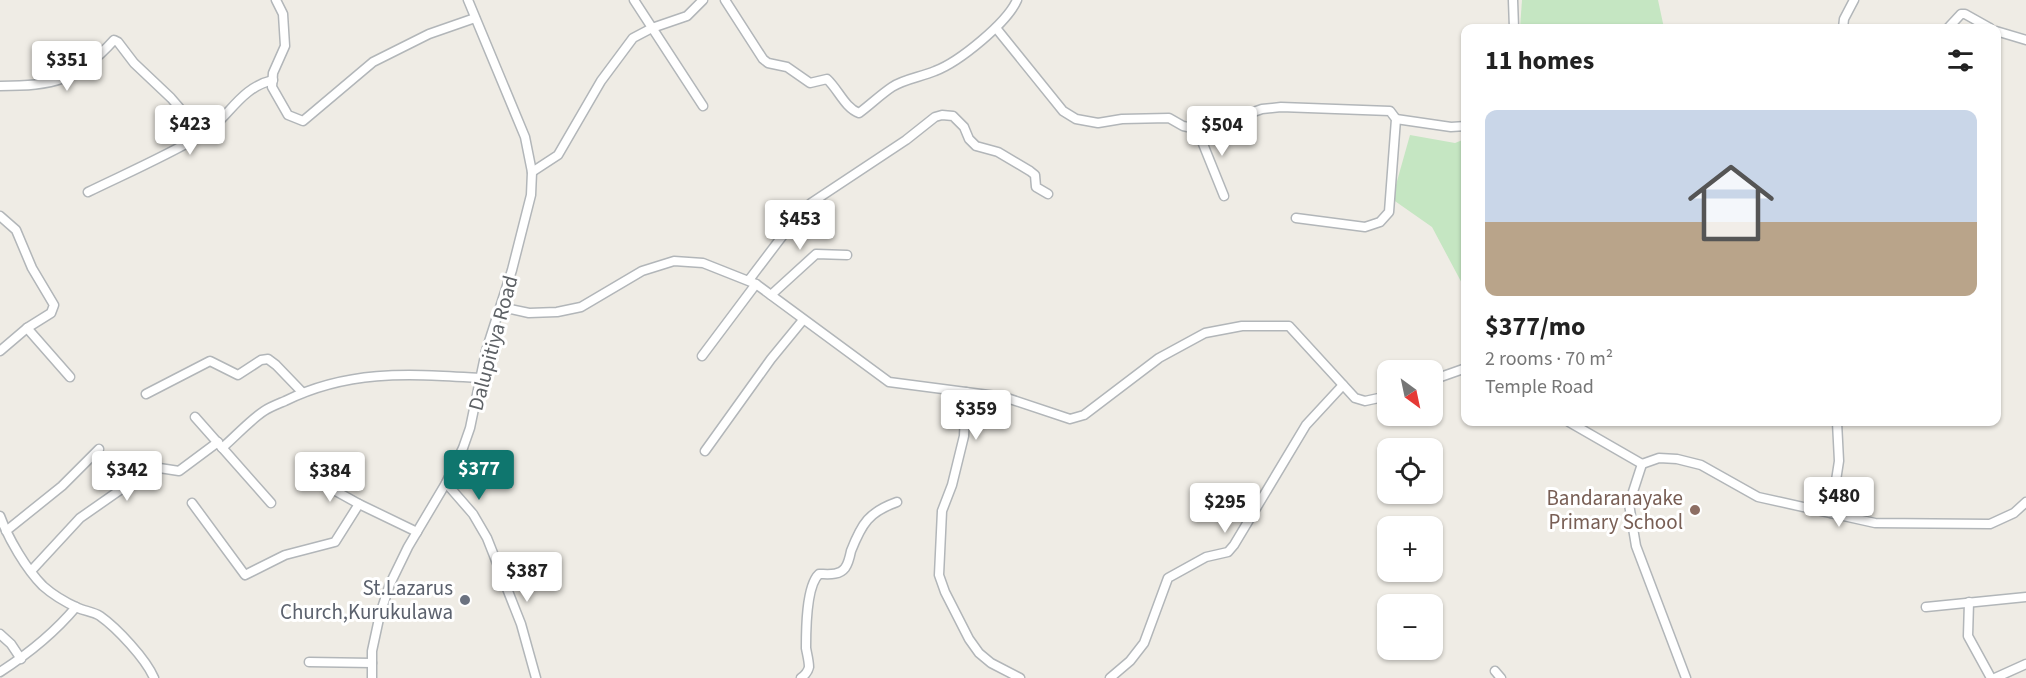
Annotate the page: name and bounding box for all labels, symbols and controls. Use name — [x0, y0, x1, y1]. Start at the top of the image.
pin: $351 — [31, 41, 103, 92]
text: 11 homes — [1485, 42, 1594, 79]
icon: filters — [1944, 44, 1977, 77]
text: $351 — [46, 46, 88, 74]
pin: $423 — [154, 105, 226, 156]
pin: $504 — [1186, 106, 1258, 157]
text: $423 — [169, 110, 211, 138]
text: $504 — [1201, 111, 1243, 139]
icon: home — [1677, 149, 1785, 257]
pin: $453 — [764, 200, 836, 251]
text: $453 — [779, 205, 821, 233]
street label: Dalupitiya Road — [461, 272, 525, 414]
text: $377/mo — [1485, 308, 1585, 345]
text: 2 rooms · 70 m² — [1485, 345, 1613, 373]
north arrow — [1377, 360, 1443, 426]
map controls — [1377, 360, 1443, 660]
text: Temple Road — [1485, 373, 1594, 401]
pin: $359 — [940, 390, 1012, 441]
text: $359 — [955, 395, 997, 423]
button: locate — [1377, 438, 1443, 504]
pin: $377 — [443, 450, 515, 501]
pin: $342 — [91, 451, 163, 502]
pin: $384 — [294, 452, 366, 503]
text: $377 — [458, 455, 500, 483]
text: $342 — [106, 456, 148, 484]
text: $384 — [309, 457, 351, 485]
pin: $480 — [1803, 477, 1875, 528]
text: $480 — [1818, 482, 1860, 510]
pin: $295 — [1189, 483, 1261, 534]
place label: Bandaranayake Primary School — [1546, 483, 1683, 537]
text: $295 — [1204, 488, 1246, 516]
marker: Bandaranayake Primary School — [1688, 503, 1702, 517]
button: + — [1377, 516, 1443, 582]
pin: $387 — [491, 552, 563, 603]
text: $387 — [506, 557, 548, 585]
place label: St.Lazarus Church,Kurukulawa — [280, 573, 453, 627]
marker: St.Lazarus Church,Kurukulawa — [458, 593, 472, 607]
button: − — [1377, 594, 1443, 660]

